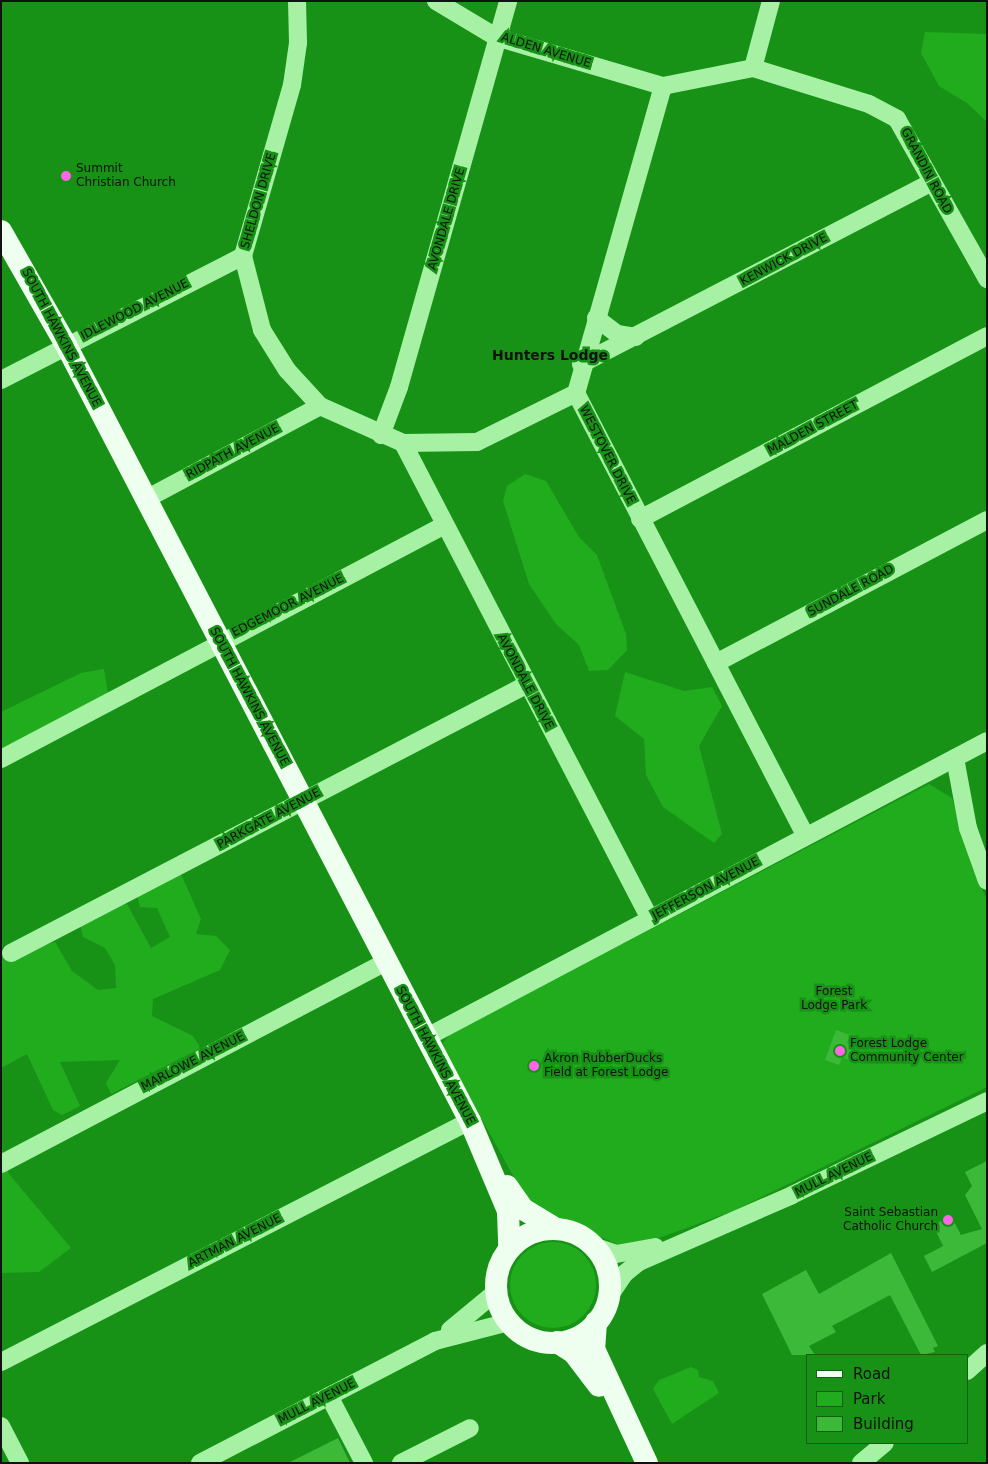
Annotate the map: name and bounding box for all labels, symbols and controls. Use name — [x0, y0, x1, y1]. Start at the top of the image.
street label: ALDEN AVENUE — [499, 31, 593, 71]
street label: GRANDIN ROAD — [897, 126, 955, 216]
street label: SHELDON DRIVE — [238, 151, 280, 251]
place label: Summit Christian Church — [76, 162, 176, 190]
street label: AVONDALE DRIVE — [425, 166, 469, 272]
marker: Summit Christian Church — [60, 170, 72, 182]
street label: KENWICK DRIVE — [738, 231, 830, 289]
street label: SOUTH HAWKINS AVENUE — [18, 266, 104, 410]
street label: IDLEWOOD AVENUE — [79, 276, 191, 344]
district label: Hunters Lodge — [492, 347, 608, 363]
street label: MALDEN STREET — [765, 398, 861, 458]
street label: WESTOVER DRIVE — [576, 403, 638, 507]
street label: RIDPATH AVENUE — [184, 421, 282, 483]
street label: SUNDALE ROAD — [805, 562, 897, 620]
street label: EDGEMOOR AVENUE — [230, 572, 346, 640]
street label: SOUTH HAWKINS AVENUE — [206, 625, 292, 769]
street label: AVONDALE DRIVE — [494, 632, 556, 732]
street label: PARKGATE AVENUE — [215, 786, 323, 852]
street label: JEFFERSON AVENUE — [650, 855, 762, 923]
street label: SOUTH HAWKINS AVENUE — [392, 984, 478, 1128]
park label: Forest Lodge Park — [801, 985, 867, 1013]
street label: MARLOWE AVENUE — [139, 1030, 247, 1094]
place label: Forest Lodge Community Center — [850, 1037, 964, 1065]
marker: Forest Lodge Community Center — [834, 1045, 846, 1057]
place label: Akron RubberDucks Field at Forest Lodge — [544, 1052, 668, 1080]
marker: Akron RubberDucks Field at Forest Lodge — [528, 1060, 540, 1072]
street label: MULL AVENUE — [793, 1150, 875, 1200]
place label: Saint Sebastian Catholic Church — [843, 1206, 938, 1234]
street label: ARTMAN AVENUE — [186, 1211, 284, 1271]
marker: Saint Sebastian Catholic Church — [942, 1214, 954, 1226]
legend — [806, 1354, 968, 1444]
text: Road — [853, 1365, 891, 1383]
street label: MULL AVENUE — [276, 1376, 358, 1428]
text: Park — [853, 1390, 885, 1408]
text: Building — [853, 1415, 914, 1433]

